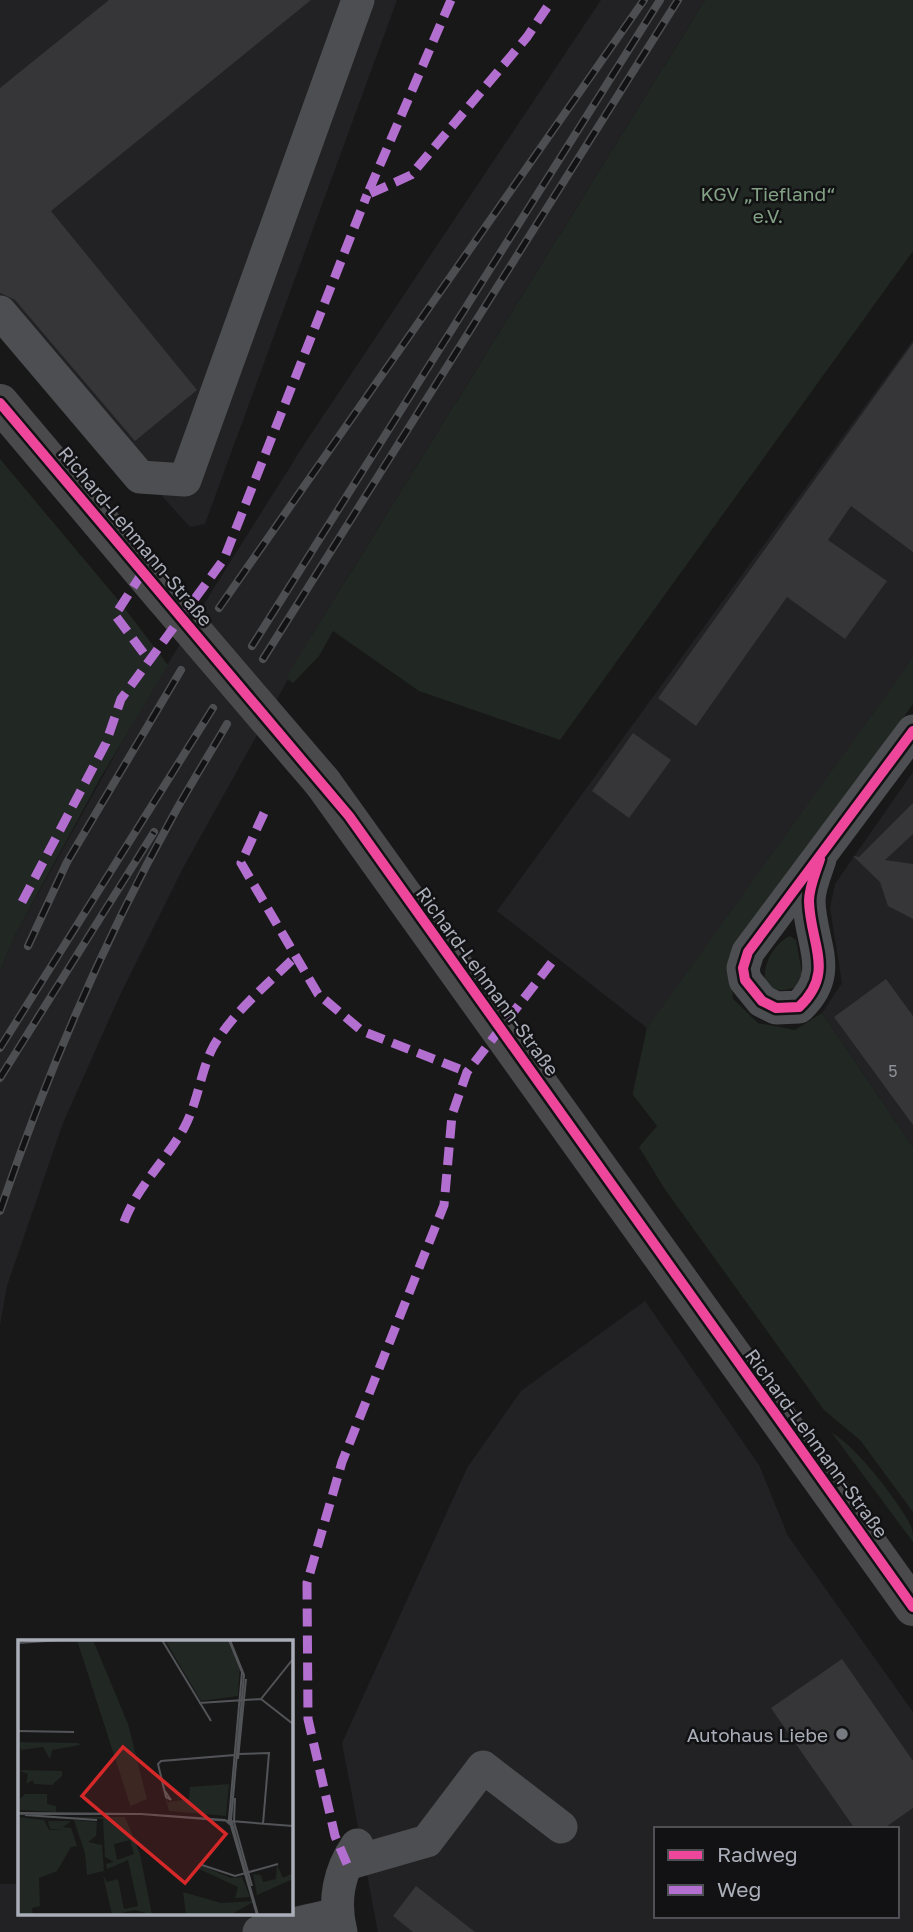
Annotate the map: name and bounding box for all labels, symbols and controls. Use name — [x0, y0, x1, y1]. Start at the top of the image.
park label: KGV „Tiefland“ e.V. — [701, 182, 835, 227]
street label: Richard-Lehmann-Straße — [54, 441, 218, 631]
street label: Richard-Lehmann-Straße — [412, 882, 564, 1080]
house number: 5 — [888, 1061, 898, 1081]
street label: Richard-Lehmann-Straße — [741, 1344, 893, 1542]
inset map — [18, 1640, 292, 1914]
place label: Autohaus Liebe — [687, 1723, 828, 1746]
marker: Autohaus Liebe — [834, 1726, 850, 1742]
legend — [654, 1827, 899, 1918]
text: Radweg — [717, 1841, 798, 1867]
text: Weg — [717, 1876, 761, 1902]

